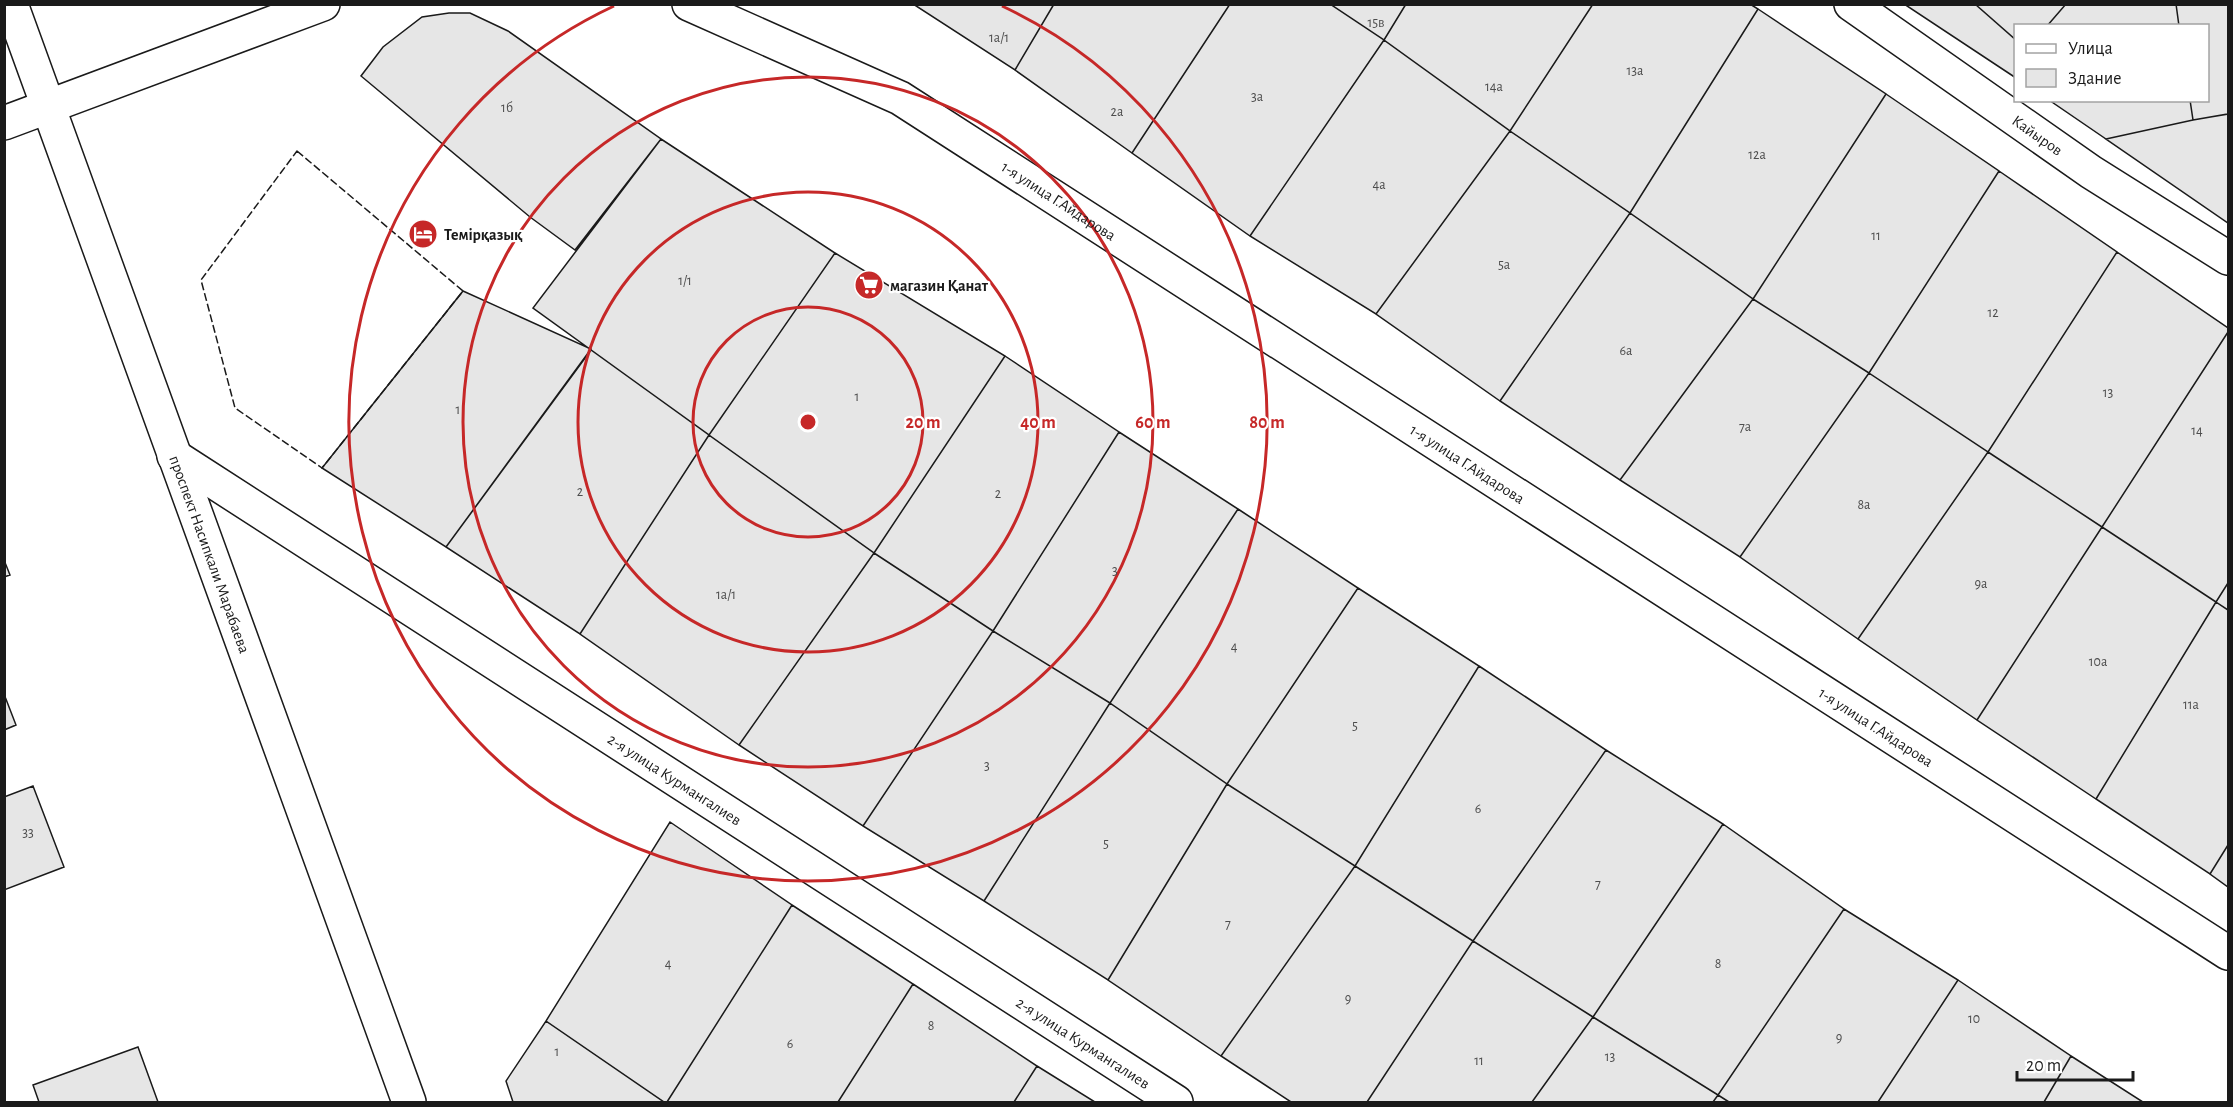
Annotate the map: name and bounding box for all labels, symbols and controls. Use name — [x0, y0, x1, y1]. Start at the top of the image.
house number: 15в — [1367, 16, 1385, 30]
legend — [2014, 24, 2209, 102]
house number: 1а/1 — [989, 31, 1009, 45]
text: Улица — [2068, 40, 2113, 58]
house number: 13а — [1627, 64, 1644, 78]
text: Здание — [2068, 70, 2122, 88]
house number: 14а — [1485, 80, 1504, 94]
house number: 3а — [1251, 90, 1264, 104]
house number: 1б — [501, 101, 513, 115]
house number: 2а — [1111, 105, 1124, 119]
street label: Кайыров — [2009, 112, 2065, 159]
house number: 12а — [1748, 148, 1766, 162]
street label: 1-я улица Г.Айдарова — [998, 159, 1118, 244]
house number: 4а — [1372, 178, 1386, 192]
hotel icon: Темірқазық — [407, 218, 439, 250]
place label: Темірқазық — [444, 227, 523, 243]
house number: 11 — [1871, 229, 1881, 243]
house number: 5а — [1498, 258, 1511, 272]
supermarket icon: магазин Қанат — [853, 269, 885, 301]
house number: 1/1 — [678, 274, 692, 288]
place label: магазин Қанат — [890, 278, 989, 294]
house number: 12 — [1987, 306, 1999, 320]
house number: 6а — [1620, 344, 1633, 358]
house number: 13 — [2103, 386, 2114, 400]
house number: 1 — [855, 390, 859, 404]
house number: 1 — [456, 403, 460, 417]
centre of rings — [798, 412, 818, 432]
text: 20 m — [905, 414, 941, 432]
text: 40 m — [1020, 414, 1056, 432]
text: 60 m — [1135, 414, 1171, 432]
text: 80 m — [1249, 414, 1285, 432]
house number: 7а — [1739, 420, 1752, 434]
street label: 1-я улица Г.Айдарова — [1407, 422, 1527, 507]
house number: 14 — [2191, 424, 2203, 438]
street label: проспект Насипкали Марабаева — [166, 453, 253, 655]
house number: 2 — [577, 485, 583, 499]
house number: 2 — [995, 487, 1001, 501]
house number: 8а — [1857, 498, 1871, 512]
house number: 3 — [1112, 564, 1118, 578]
house number: 9а — [1975, 577, 1988, 591]
house number: 1а/1 — [716, 588, 736, 602]
house number: 4 — [1231, 640, 1238, 654]
house number: 10а — [2089, 655, 2108, 669]
street label: 1-я улица Г.Айдарова — [1816, 685, 1936, 770]
house number: 11а — [2183, 698, 2200, 712]
house number: 5 — [1352, 719, 1358, 733]
street label: 2-я улица Курмангалиев — [605, 731, 744, 829]
house number: 3 — [984, 759, 990, 773]
house number: 6 — [1475, 802, 1481, 816]
house number: 33 — [22, 826, 34, 840]
house number: 5 — [1103, 837, 1109, 851]
house number: 7 — [1595, 877, 1601, 891]
house number: 7 — [1225, 917, 1231, 931]
house number: 4 — [665, 957, 672, 971]
house number: 8 — [1715, 957, 1721, 971]
house number: 9 — [1345, 992, 1351, 1006]
street label: 2-я улица Курмангалиев — [1013, 994, 1153, 1092]
house number: 10 — [1968, 1012, 1980, 1026]
house number: 8 — [928, 1019, 934, 1033]
house number: 9 — [1836, 1031, 1842, 1045]
house number: 6 — [787, 1037, 793, 1051]
scale bar — [2017, 1044, 2132, 1082]
house number: 1 — [555, 1045, 559, 1059]
house number: 13 — [1605, 1050, 1616, 1064]
house number: 11 — [1474, 1054, 1484, 1068]
text: 20 m — [2026, 1057, 2061, 1075]

